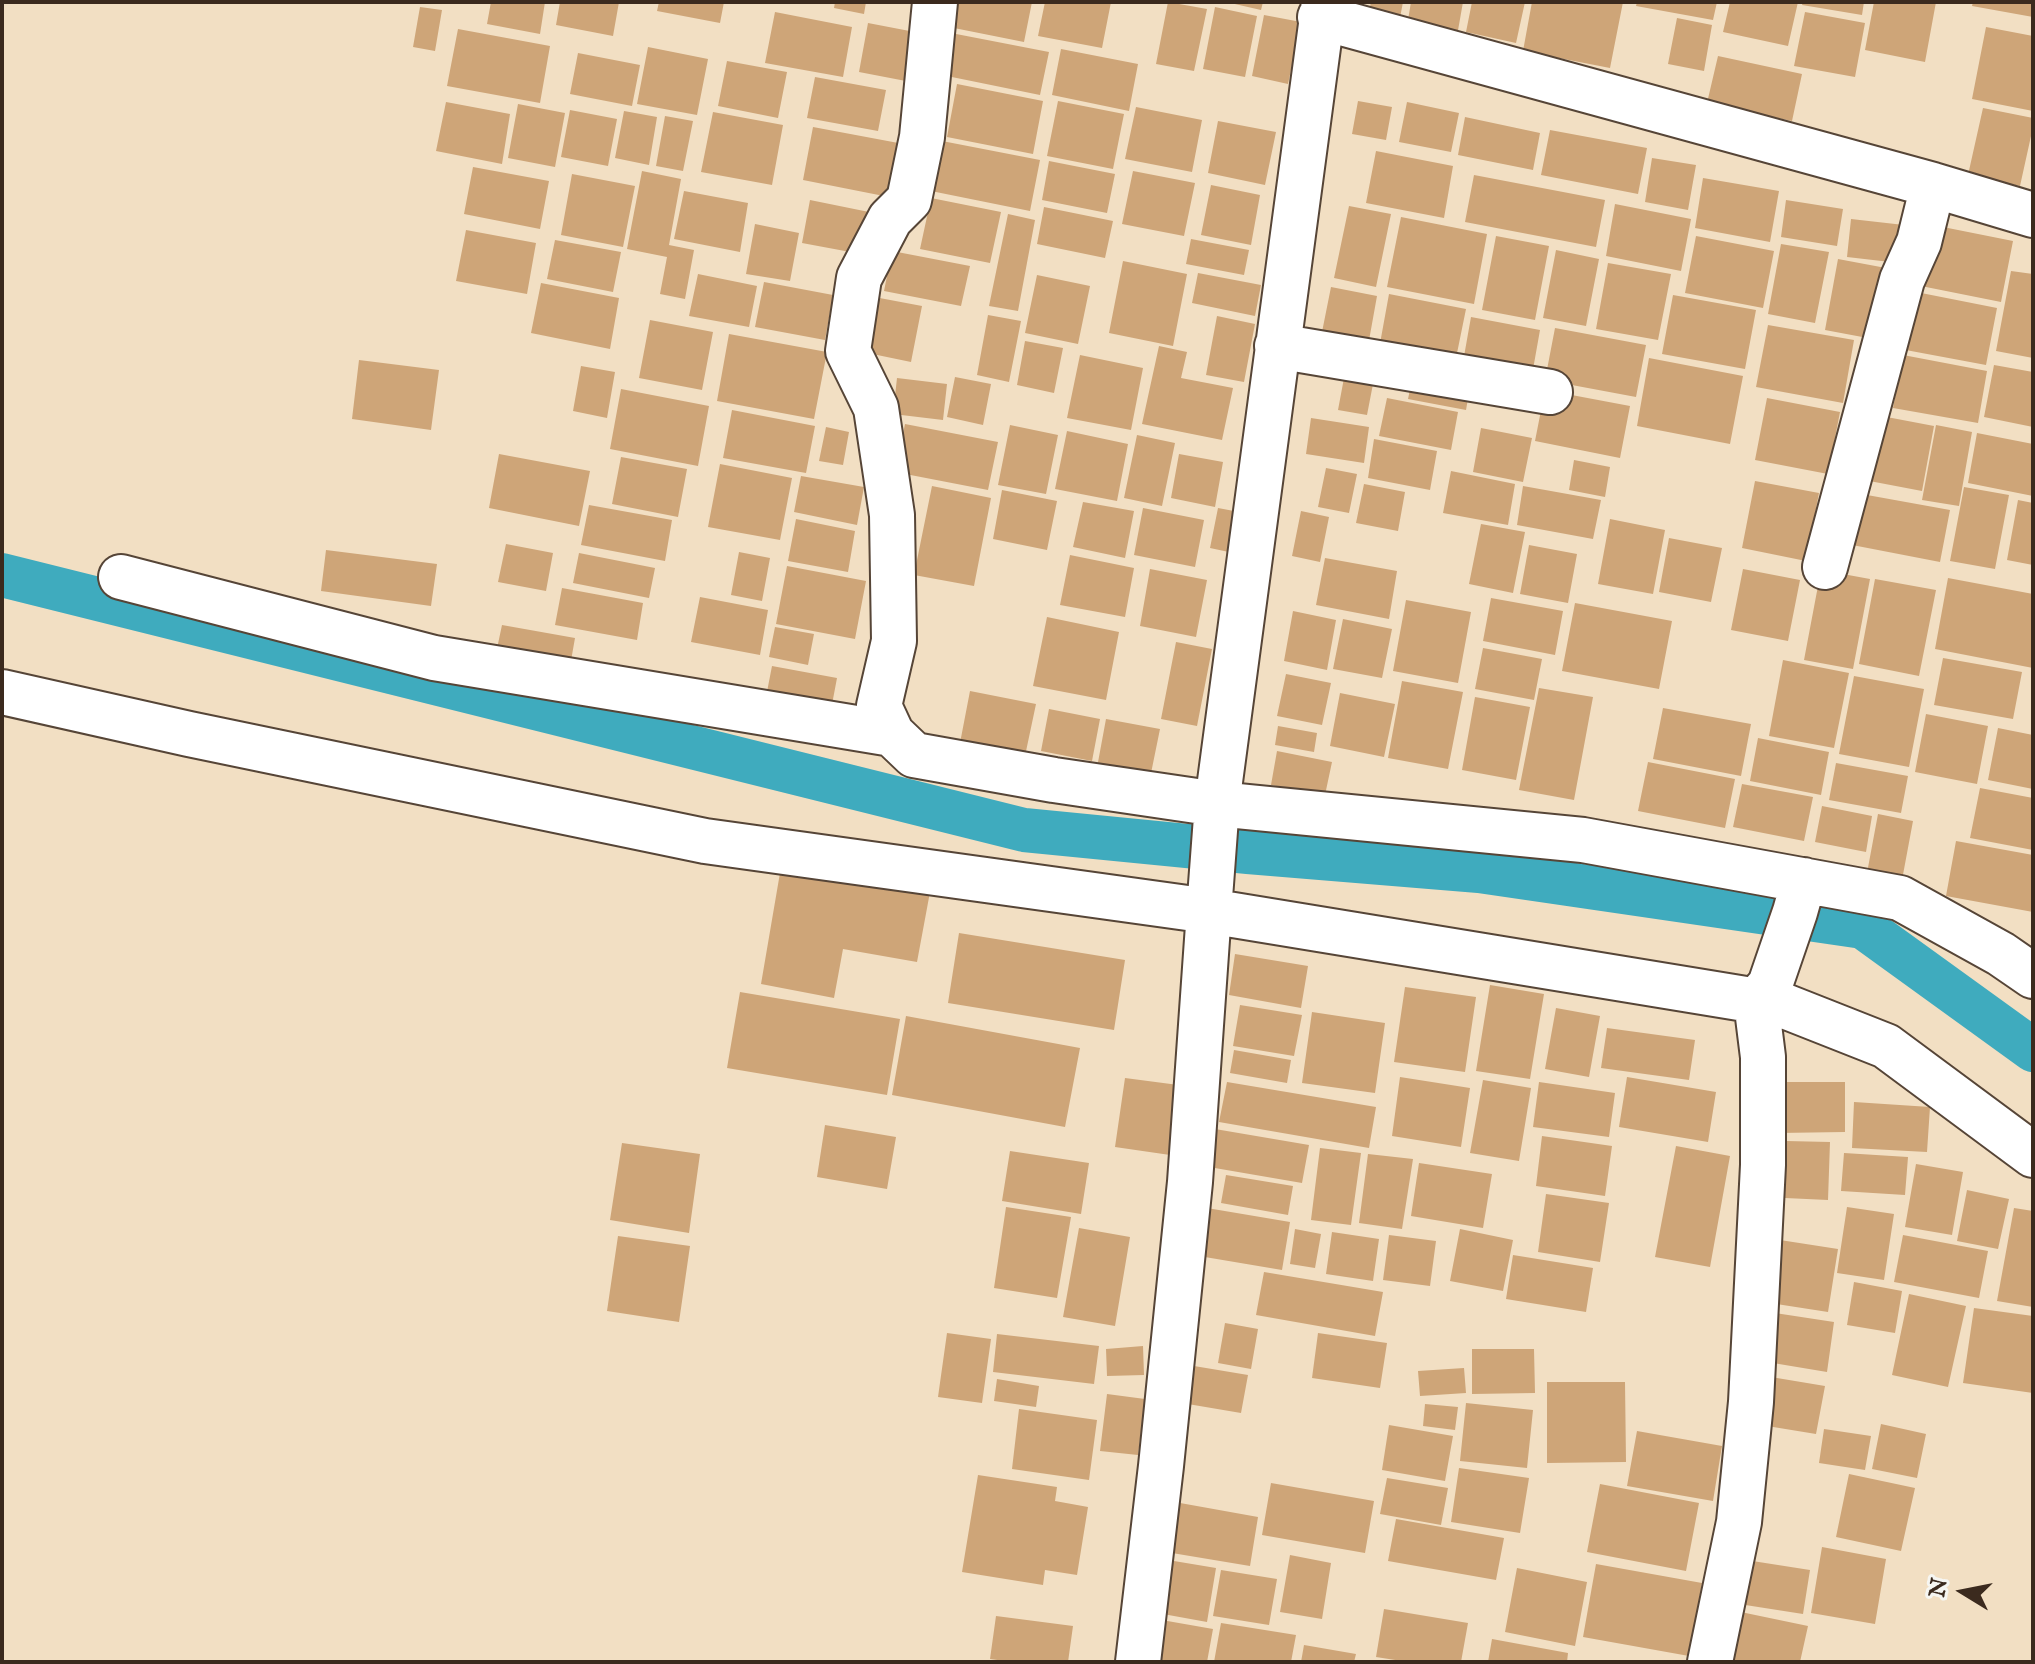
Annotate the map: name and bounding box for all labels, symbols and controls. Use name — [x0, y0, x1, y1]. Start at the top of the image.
north arrow — [1923, 1552, 2003, 1632]
text: N — [1924, 1576, 1955, 1600]

